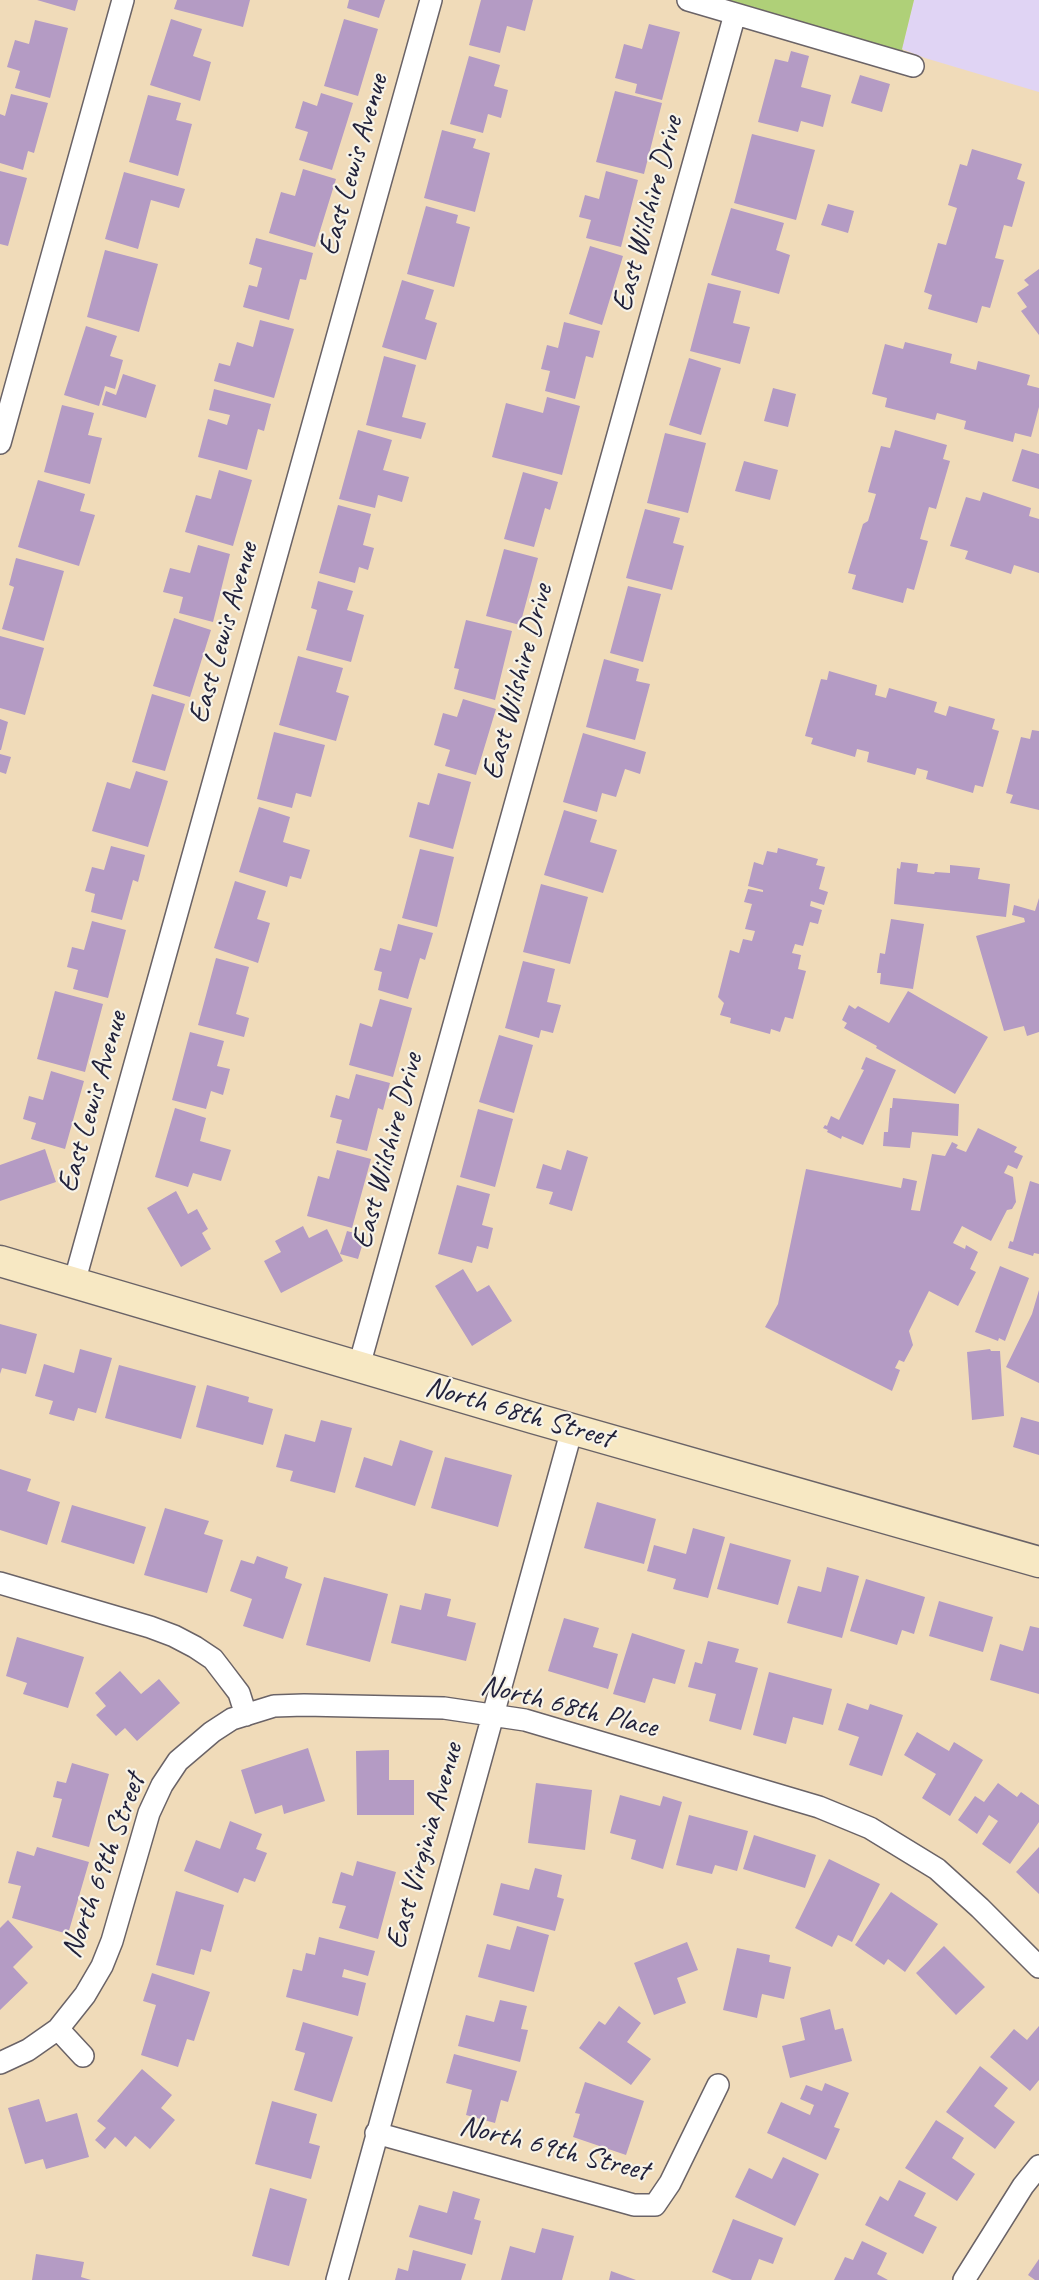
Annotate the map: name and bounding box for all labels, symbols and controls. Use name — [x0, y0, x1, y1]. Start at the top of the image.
street label: East Lewis Avenue — [311, 70, 397, 260]
street label: East Wilshire Drive — [605, 112, 691, 316]
street label: East Lewis Avenue — [181, 538, 267, 728]
street label: East Wilshire Drive — [475, 580, 561, 784]
street label: East Lewis Avenue — [50, 1007, 136, 1197]
street label: East Wilshire Drive — [345, 1049, 431, 1253]
street label: North 68th Street — [421, 1369, 617, 1457]
street label: North 68th Place — [477, 1668, 661, 1746]
street label: East Virginia Avenue — [378, 1739, 472, 1953]
street label: North 69th Street — [54, 1769, 154, 1963]
street label: North 69th Street — [456, 2108, 652, 2190]

